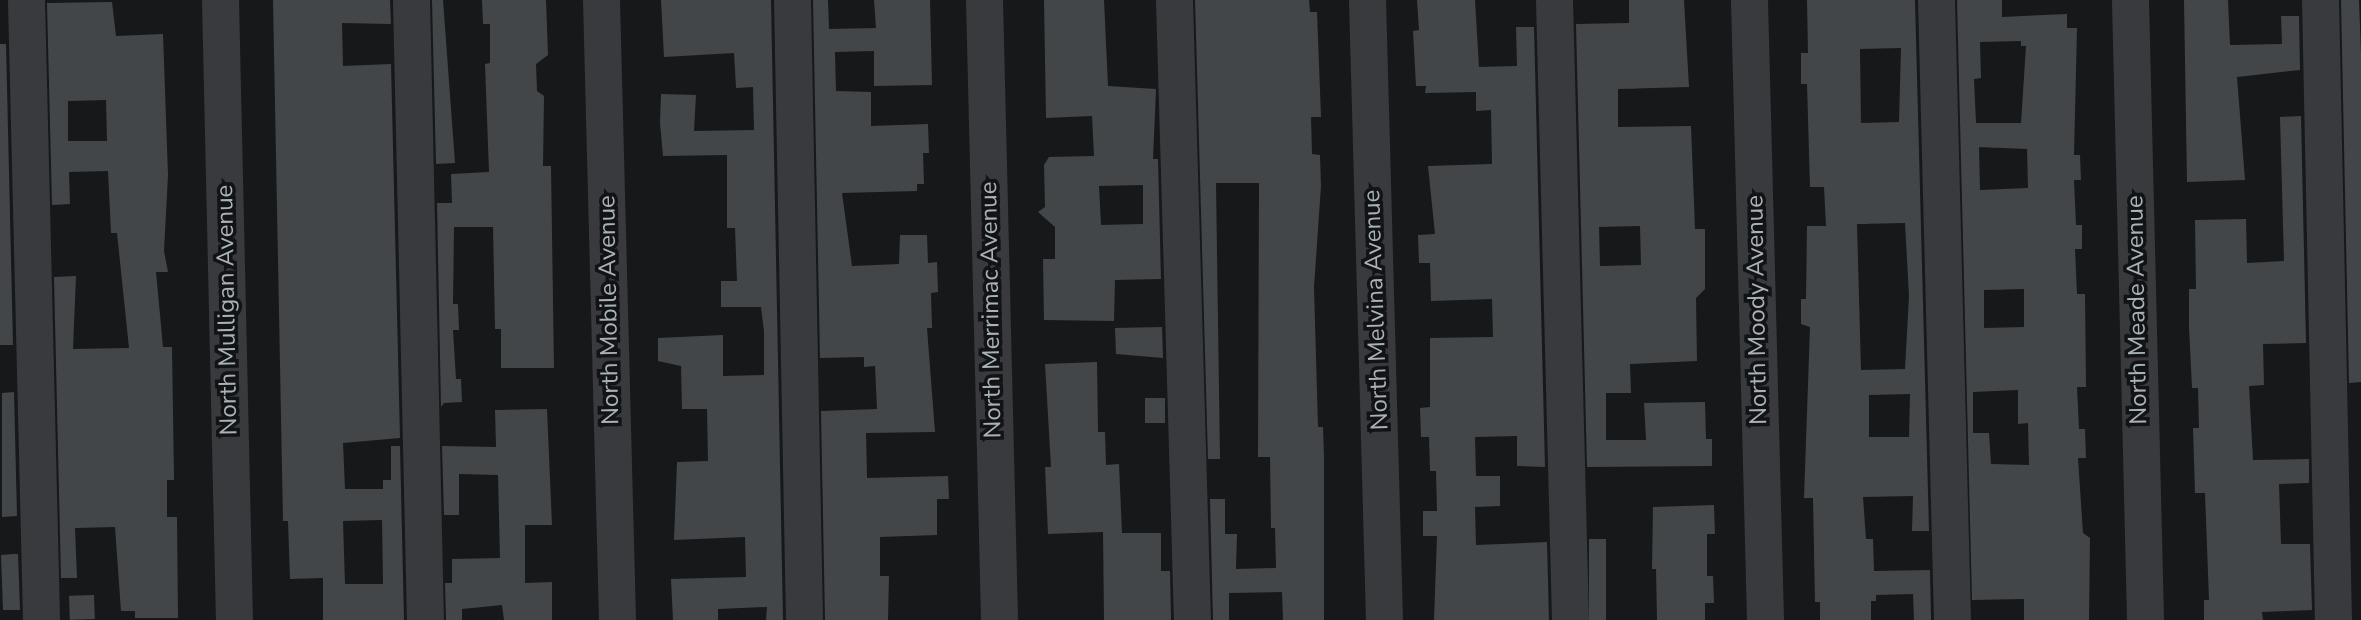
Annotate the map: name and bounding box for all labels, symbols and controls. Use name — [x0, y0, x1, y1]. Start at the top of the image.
street label: North Merrimac Avenue — [974, 181, 1008, 439]
street label: North Mulligan Avenue — [210, 184, 244, 436]
street label: North Melvina Avenue — [1357, 189, 1395, 431]
street label: North Mobile Avenue — [593, 195, 625, 425]
street label: North Moody Avenue — [1741, 195, 1773, 425]
street label: North Meade Avenue — [2121, 195, 2153, 425]

